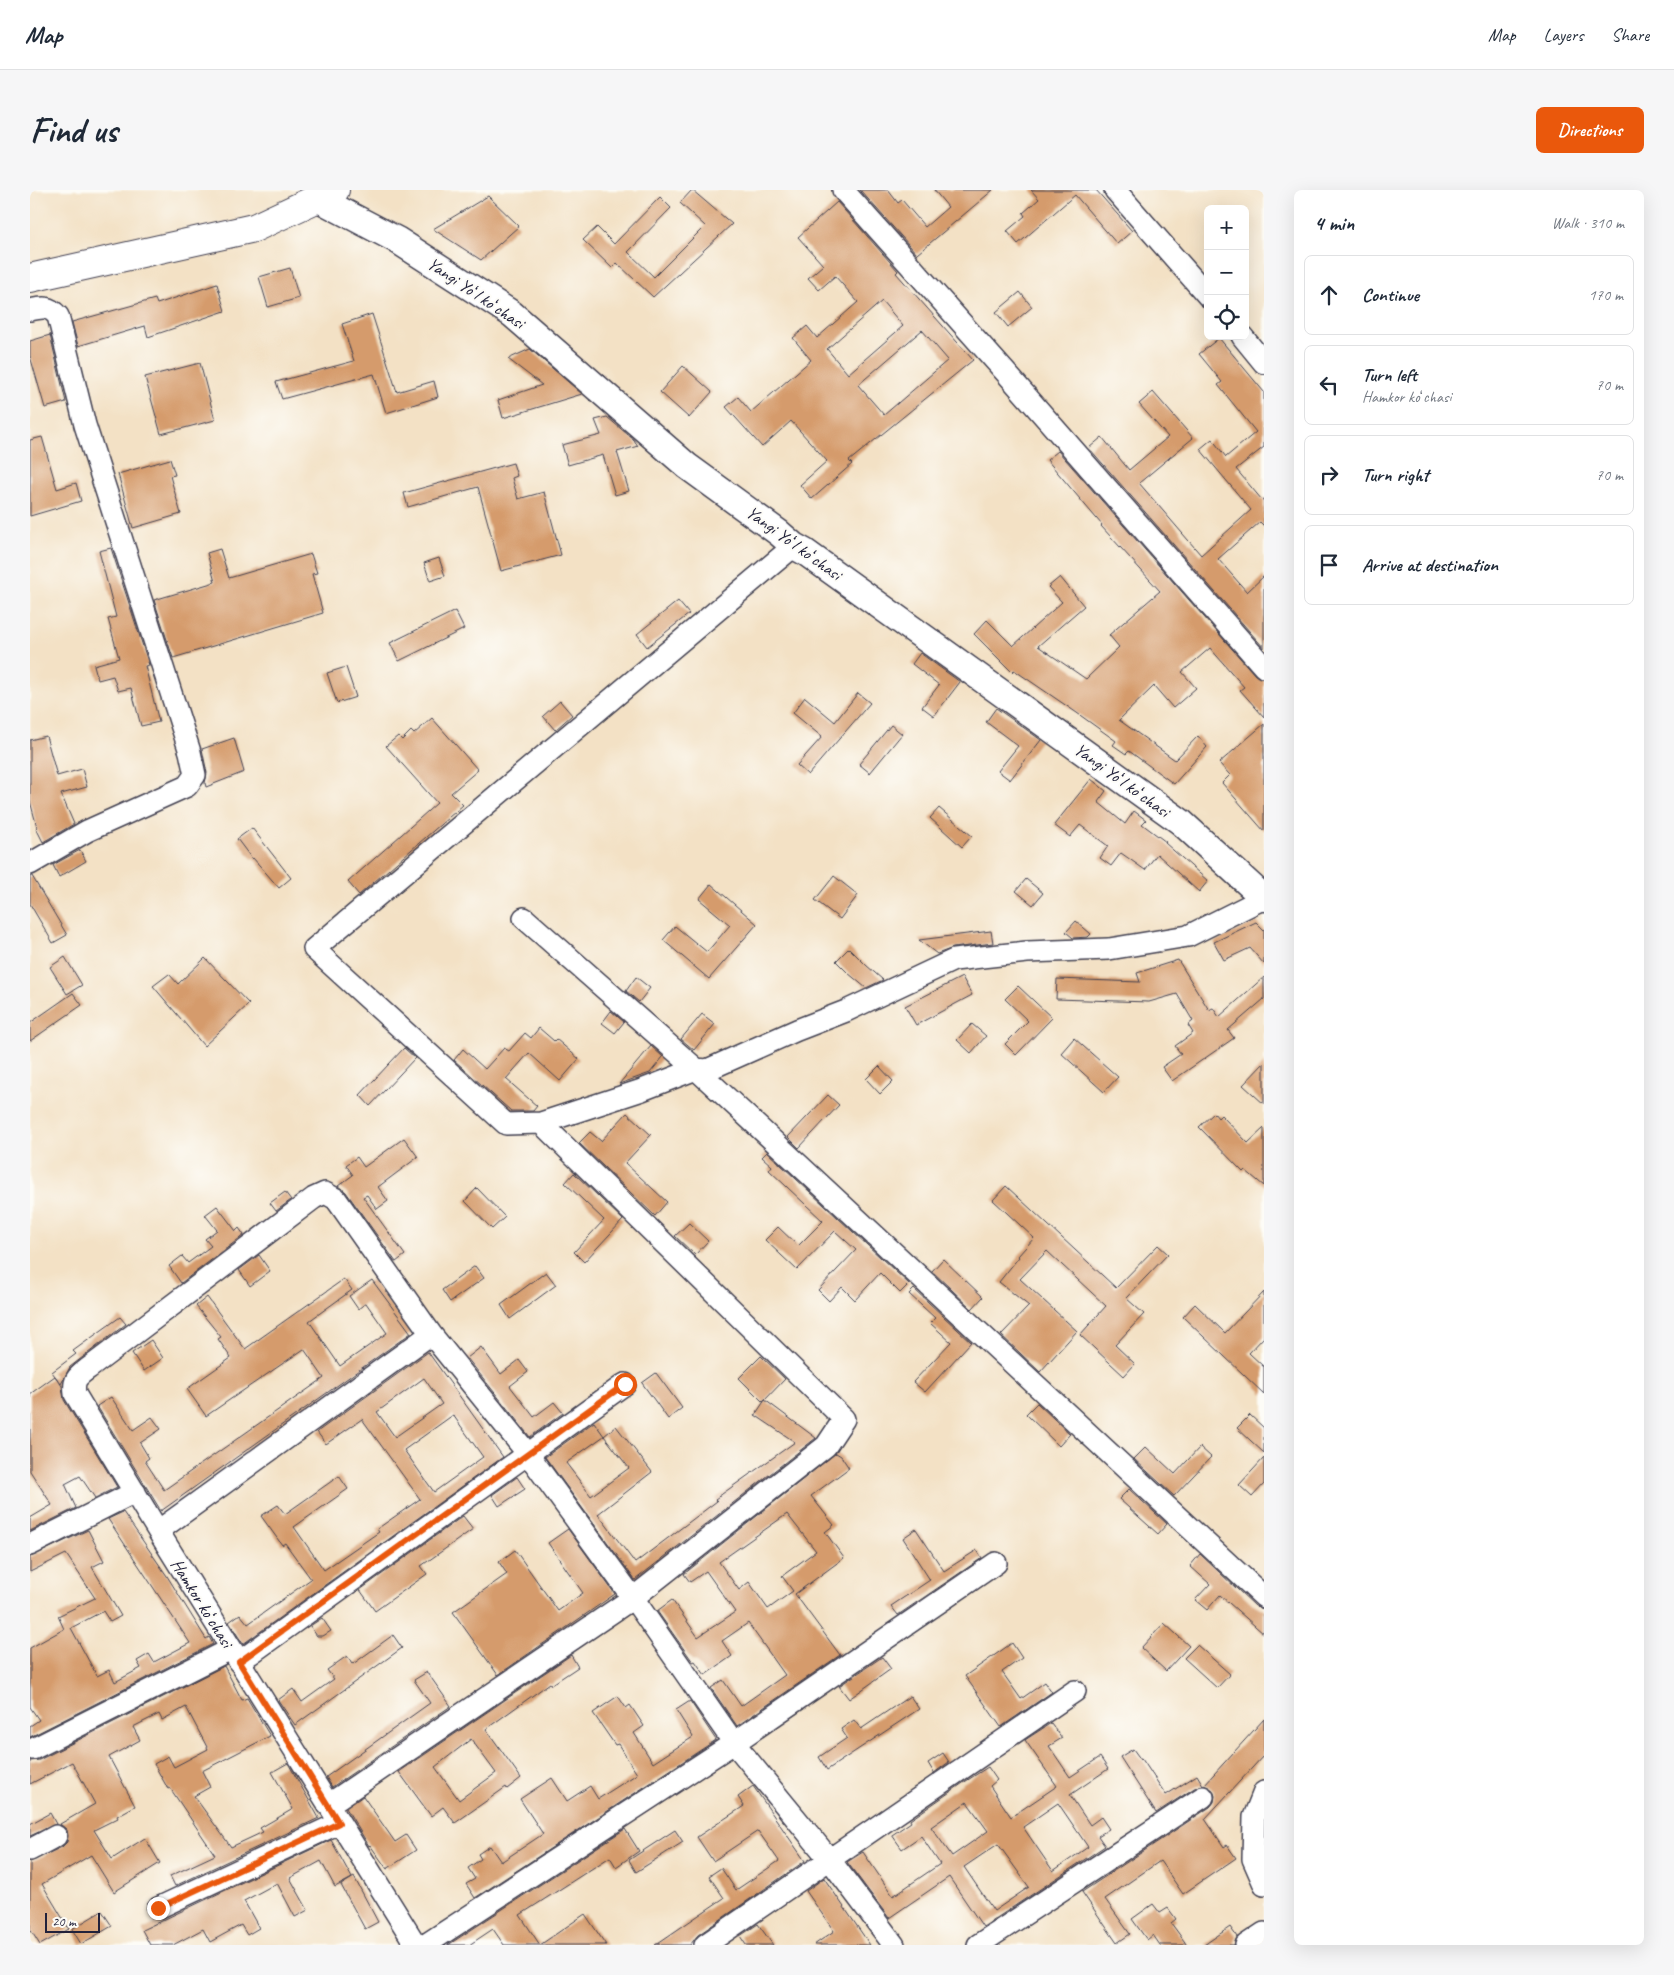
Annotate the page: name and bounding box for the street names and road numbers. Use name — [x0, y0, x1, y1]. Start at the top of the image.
street label: Yangi Yoʻl koʻchasi — [423, 252, 531, 335]
street label: Yangi Yoʻl koʻchasi — [742, 501, 848, 587]
street label: Yangi Yoʻl koʻchasi — [1070, 738, 1176, 824]
street label: Hamkor koʻchasi — [166, 1554, 239, 1654]

